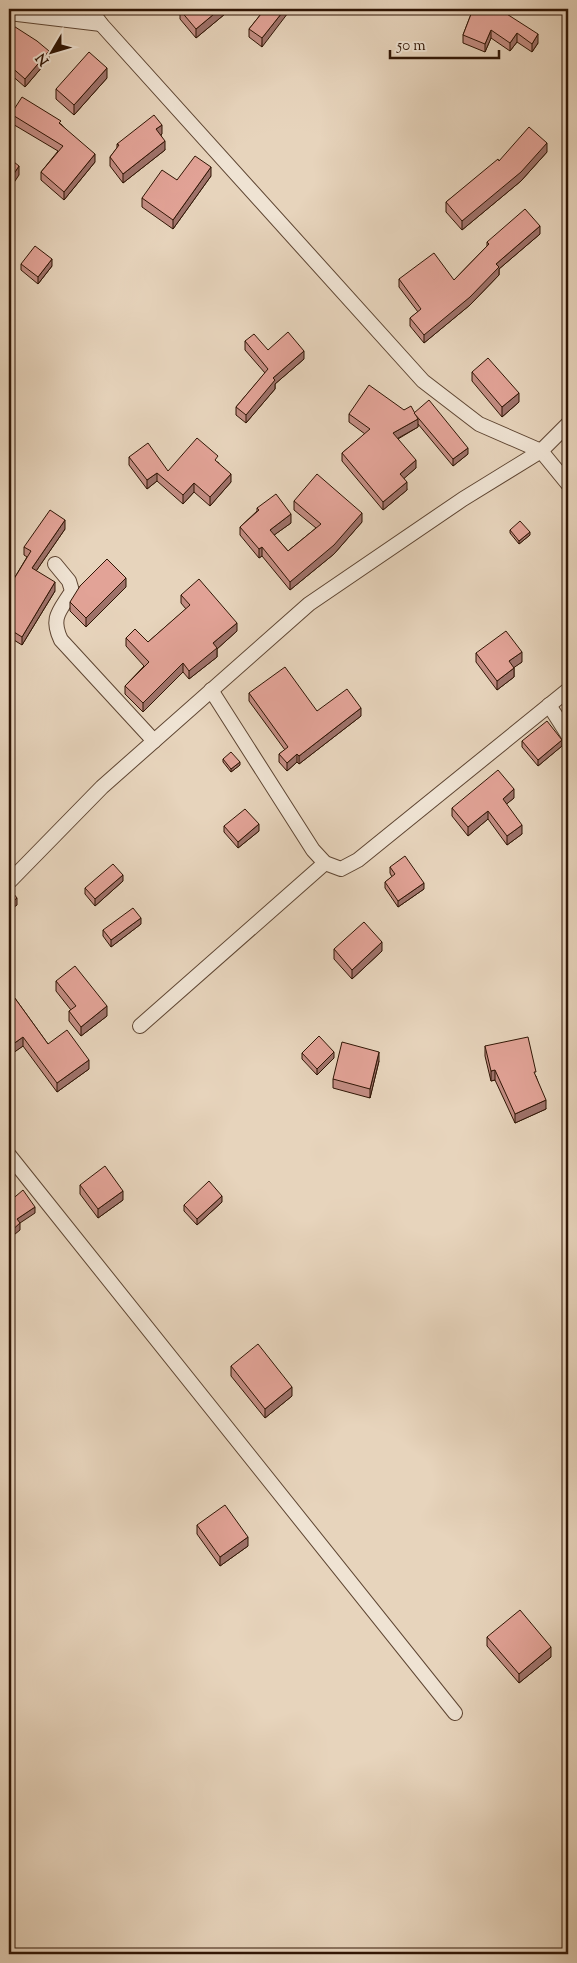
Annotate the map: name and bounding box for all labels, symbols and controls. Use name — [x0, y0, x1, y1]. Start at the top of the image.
north arrow — [28, 28, 78, 78]
scale bar — [390, 28, 498, 60]
text: 50 m — [396, 36, 426, 57]
text: N — [32, 48, 55, 69]

